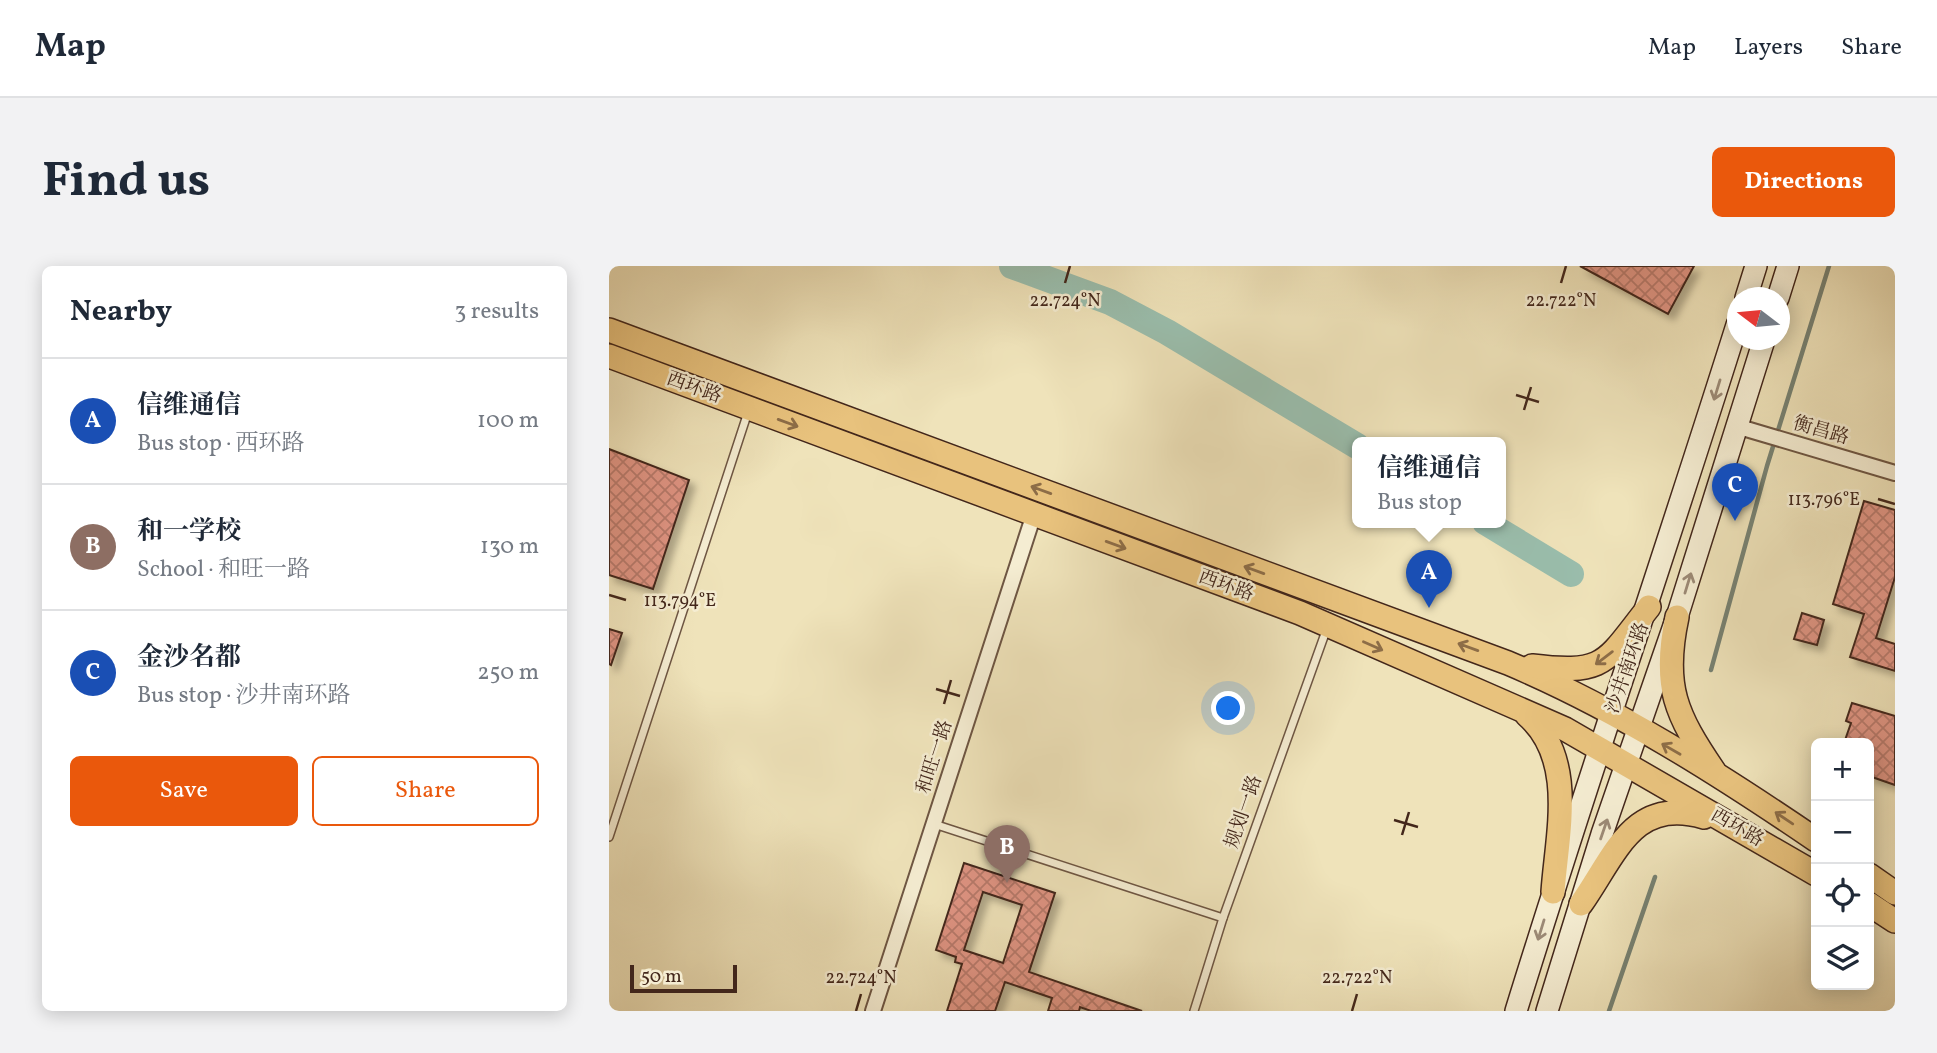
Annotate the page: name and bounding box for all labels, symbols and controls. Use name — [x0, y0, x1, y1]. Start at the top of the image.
text: Map — [35, 25, 106, 71]
text: Map — [1648, 31, 1696, 65]
text: Layers — [1734, 31, 1803, 65]
text: Share — [1841, 31, 1902, 65]
button: Directions — [1712, 147, 1895, 217]
text: Find us — [42, 148, 210, 217]
north arrow — [1727, 287, 1790, 350]
text: 22.724°N — [1029, 289, 1101, 314]
text: 22.722°N — [1526, 289, 1596, 314]
text: Nearby — [70, 291, 172, 333]
text: 3 results — [454, 296, 539, 328]
street label: 西环路 — [663, 366, 725, 410]
one-way arrow — [1710, 379, 1723, 401]
text: 信维通信 — [137, 388, 241, 424]
text: A — [85, 405, 101, 437]
text: 100 m — [477, 405, 539, 437]
street label: 衡昌路 — [1790, 411, 1852, 451]
one-way arrow — [776, 417, 798, 430]
text: Bus stop · 西环路 — [137, 428, 305, 460]
popup — [1352, 437, 1506, 528]
text: 信维通信 — [1377, 451, 1481, 487]
pin: C — [1712, 463, 1758, 521]
one-way arrow — [1030, 483, 1052, 496]
text: Bus stop — [1377, 487, 1462, 519]
text: 113.796°E — [1788, 488, 1860, 513]
text: 和一学校 — [137, 514, 241, 550]
text: B — [85, 531, 101, 563]
text: 130 m — [480, 531, 539, 563]
one-way arrow — [1104, 539, 1126, 552]
pin: A — [1406, 550, 1452, 608]
text: School · 和旺一路 — [137, 554, 310, 586]
one-way arrow — [1244, 563, 1266, 575]
street label: 西环路 — [1195, 564, 1257, 608]
one-way arrow — [1682, 572, 1695, 594]
text: 113.794°E — [644, 589, 716, 614]
street label: 沙井南环路 — [1600, 619, 1656, 717]
text: 金沙名都 — [137, 640, 241, 676]
one-way arrow — [1362, 640, 1383, 653]
one-way arrow — [1458, 640, 1480, 652]
one-way arrow — [1595, 650, 1614, 665]
text: C — [86, 657, 100, 689]
text: 250 m — [477, 657, 539, 689]
text: Bus stop · 沙井南环路 — [137, 680, 351, 712]
your location — [1211, 691, 1245, 725]
street label: 和旺一路 — [911, 717, 959, 797]
map controls — [1811, 738, 1874, 990]
button: + — [1811, 738, 1874, 801]
one-way arrow — [1661, 742, 1681, 756]
button: Save — [70, 756, 298, 826]
button: Share — [312, 756, 539, 826]
street label: 规划一路 — [1219, 772, 1269, 852]
button: − — [1811, 801, 1874, 864]
street label: 西环路 — [1706, 802, 1768, 854]
one-way arrow — [1774, 811, 1794, 825]
one-way arrow — [1598, 818, 1611, 840]
pin: B — [984, 825, 1030, 883]
button: locate — [1811, 864, 1874, 927]
one-way arrow — [1534, 919, 1547, 941]
button: layers — [1811, 927, 1874, 990]
scale bar — [630, 962, 737, 994]
text: 50 m — [641, 964, 682, 990]
text: 22.724°N — [825, 966, 897, 991]
text: 22.722°N — [1322, 966, 1392, 991]

